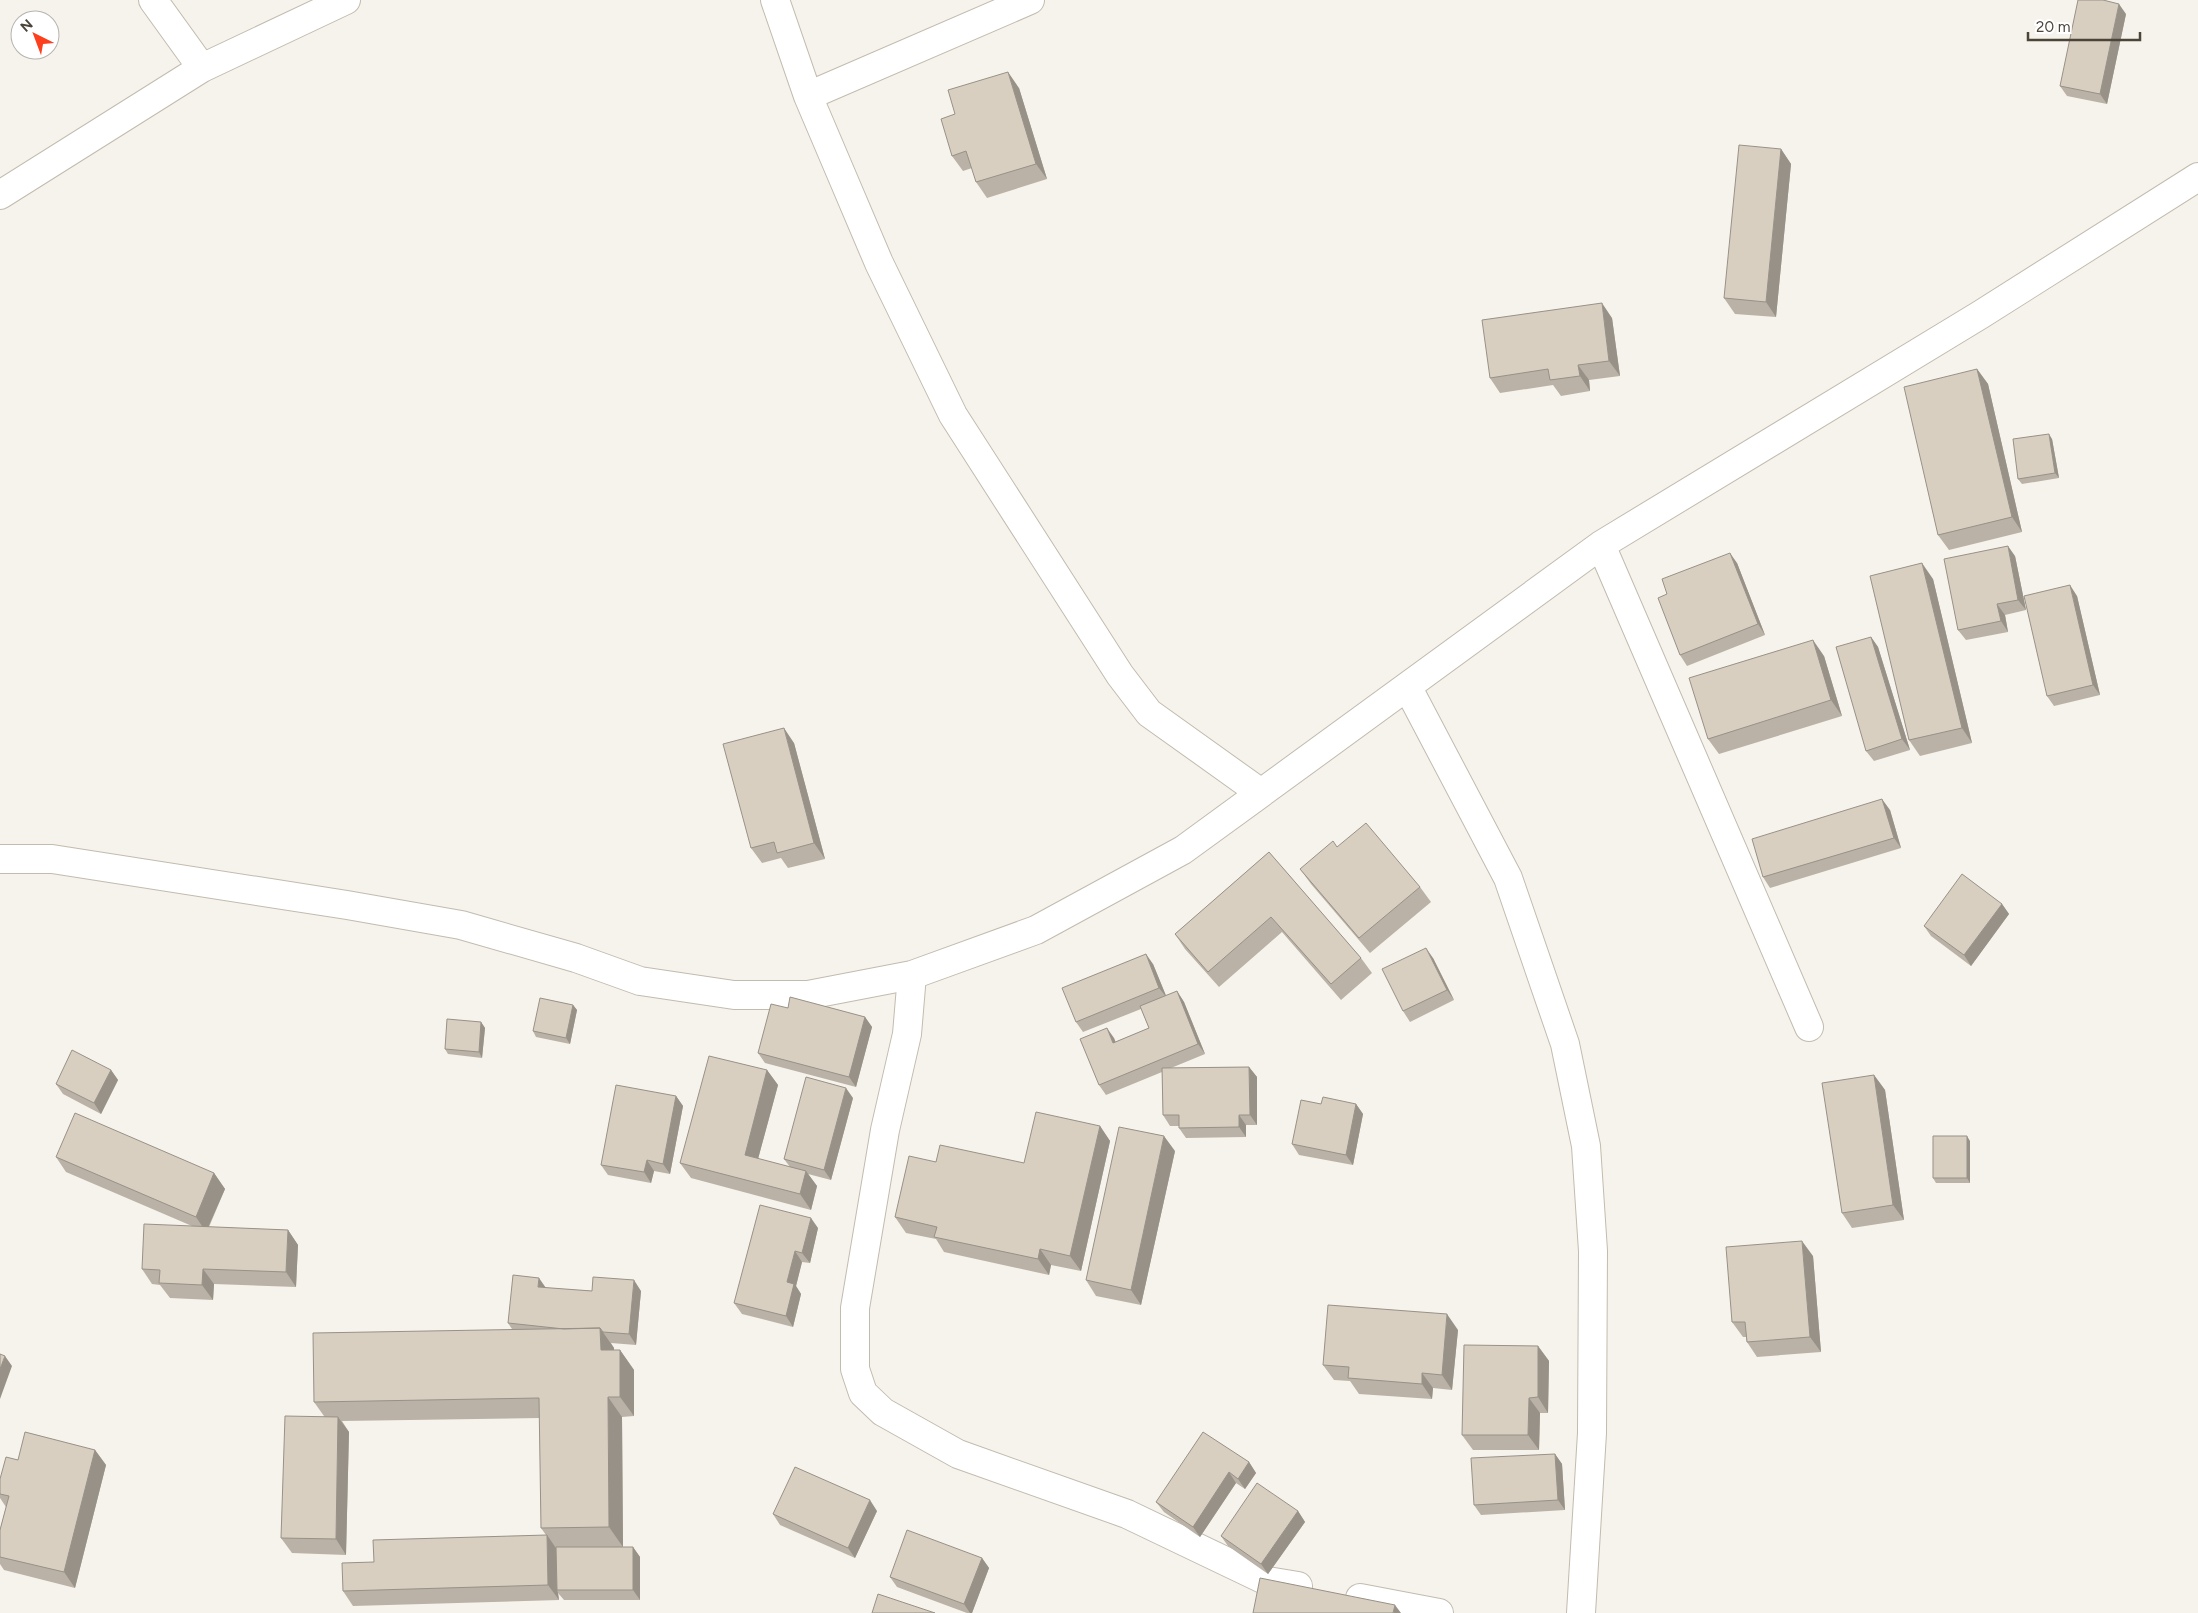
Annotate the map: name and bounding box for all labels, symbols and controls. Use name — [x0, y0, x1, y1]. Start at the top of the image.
north arrow — [10, 10, 60, 60]
scale bar — [2028, 10, 2140, 42]
text: N — [17, 16, 36, 36]
text: 20 m — [2036, 18, 2070, 36]

